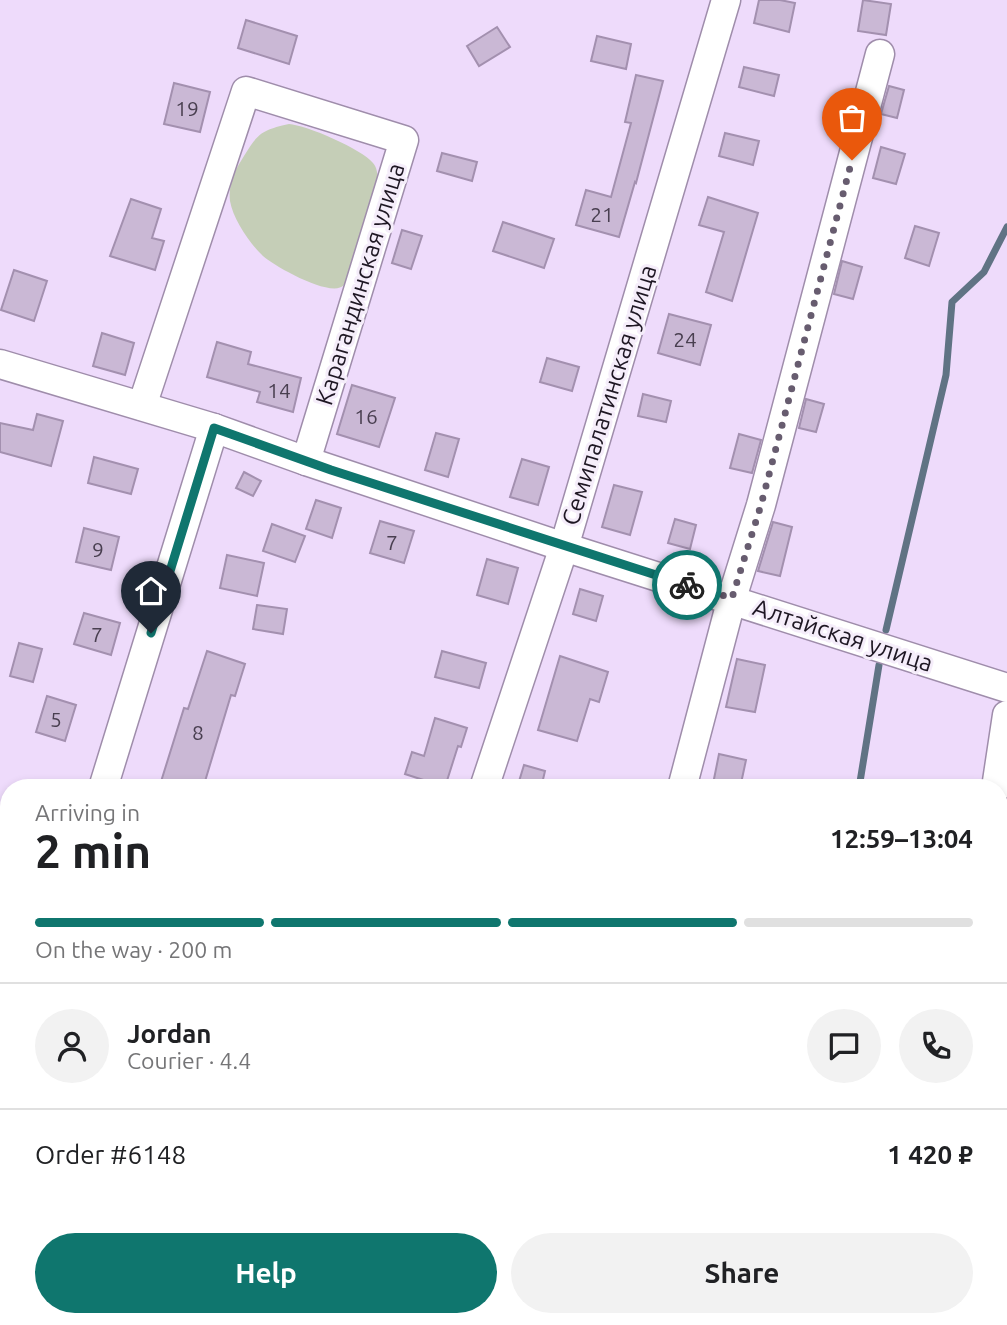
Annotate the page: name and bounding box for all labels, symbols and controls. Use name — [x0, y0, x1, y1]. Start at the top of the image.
pin — [822, 88, 882, 160]
house number: 19 — [175, 96, 199, 120]
icon: bag — [833, 99, 871, 137]
street label: Карагандинская улица — [310, 160, 410, 408]
house number: 21 — [590, 202, 614, 226]
street label: Семипалатинская улица — [556, 262, 662, 528]
house number: 24 — [673, 327, 697, 351]
house number: 14 — [267, 378, 291, 402]
house number: 16 — [354, 404, 378, 428]
house number: 7 — [386, 530, 398, 554]
house number: 9 — [92, 537, 104, 561]
courier — [652, 550, 722, 620]
pin — [121, 561, 181, 633]
icon: bike — [668, 566, 706, 604]
icon: home — [132, 572, 170, 610]
street label: Алтайская улица — [750, 593, 936, 677]
house number: 7 — [91, 622, 103, 646]
house number: 5 — [50, 707, 62, 731]
house number: 8 — [192, 720, 204, 744]
text: Arriving in — [35, 800, 140, 825]
text: 12:59–13:04 — [830, 824, 973, 853]
text: 2 min — [35, 825, 151, 877]
text: On the way · 200 m — [35, 937, 232, 962]
button: person — [35, 1009, 109, 1083]
button: chat — [807, 1009, 881, 1083]
button: phone — [899, 1009, 973, 1083]
text: Jordan — [127, 1019, 212, 1048]
text: Courier · 4.4 — [127, 1048, 251, 1073]
text: Order #6148 — [35, 1140, 186, 1169]
text: 1 420 ₽ — [887, 1140, 973, 1169]
button: Help — [35, 1233, 497, 1313]
button: Share — [511, 1233, 973, 1313]

